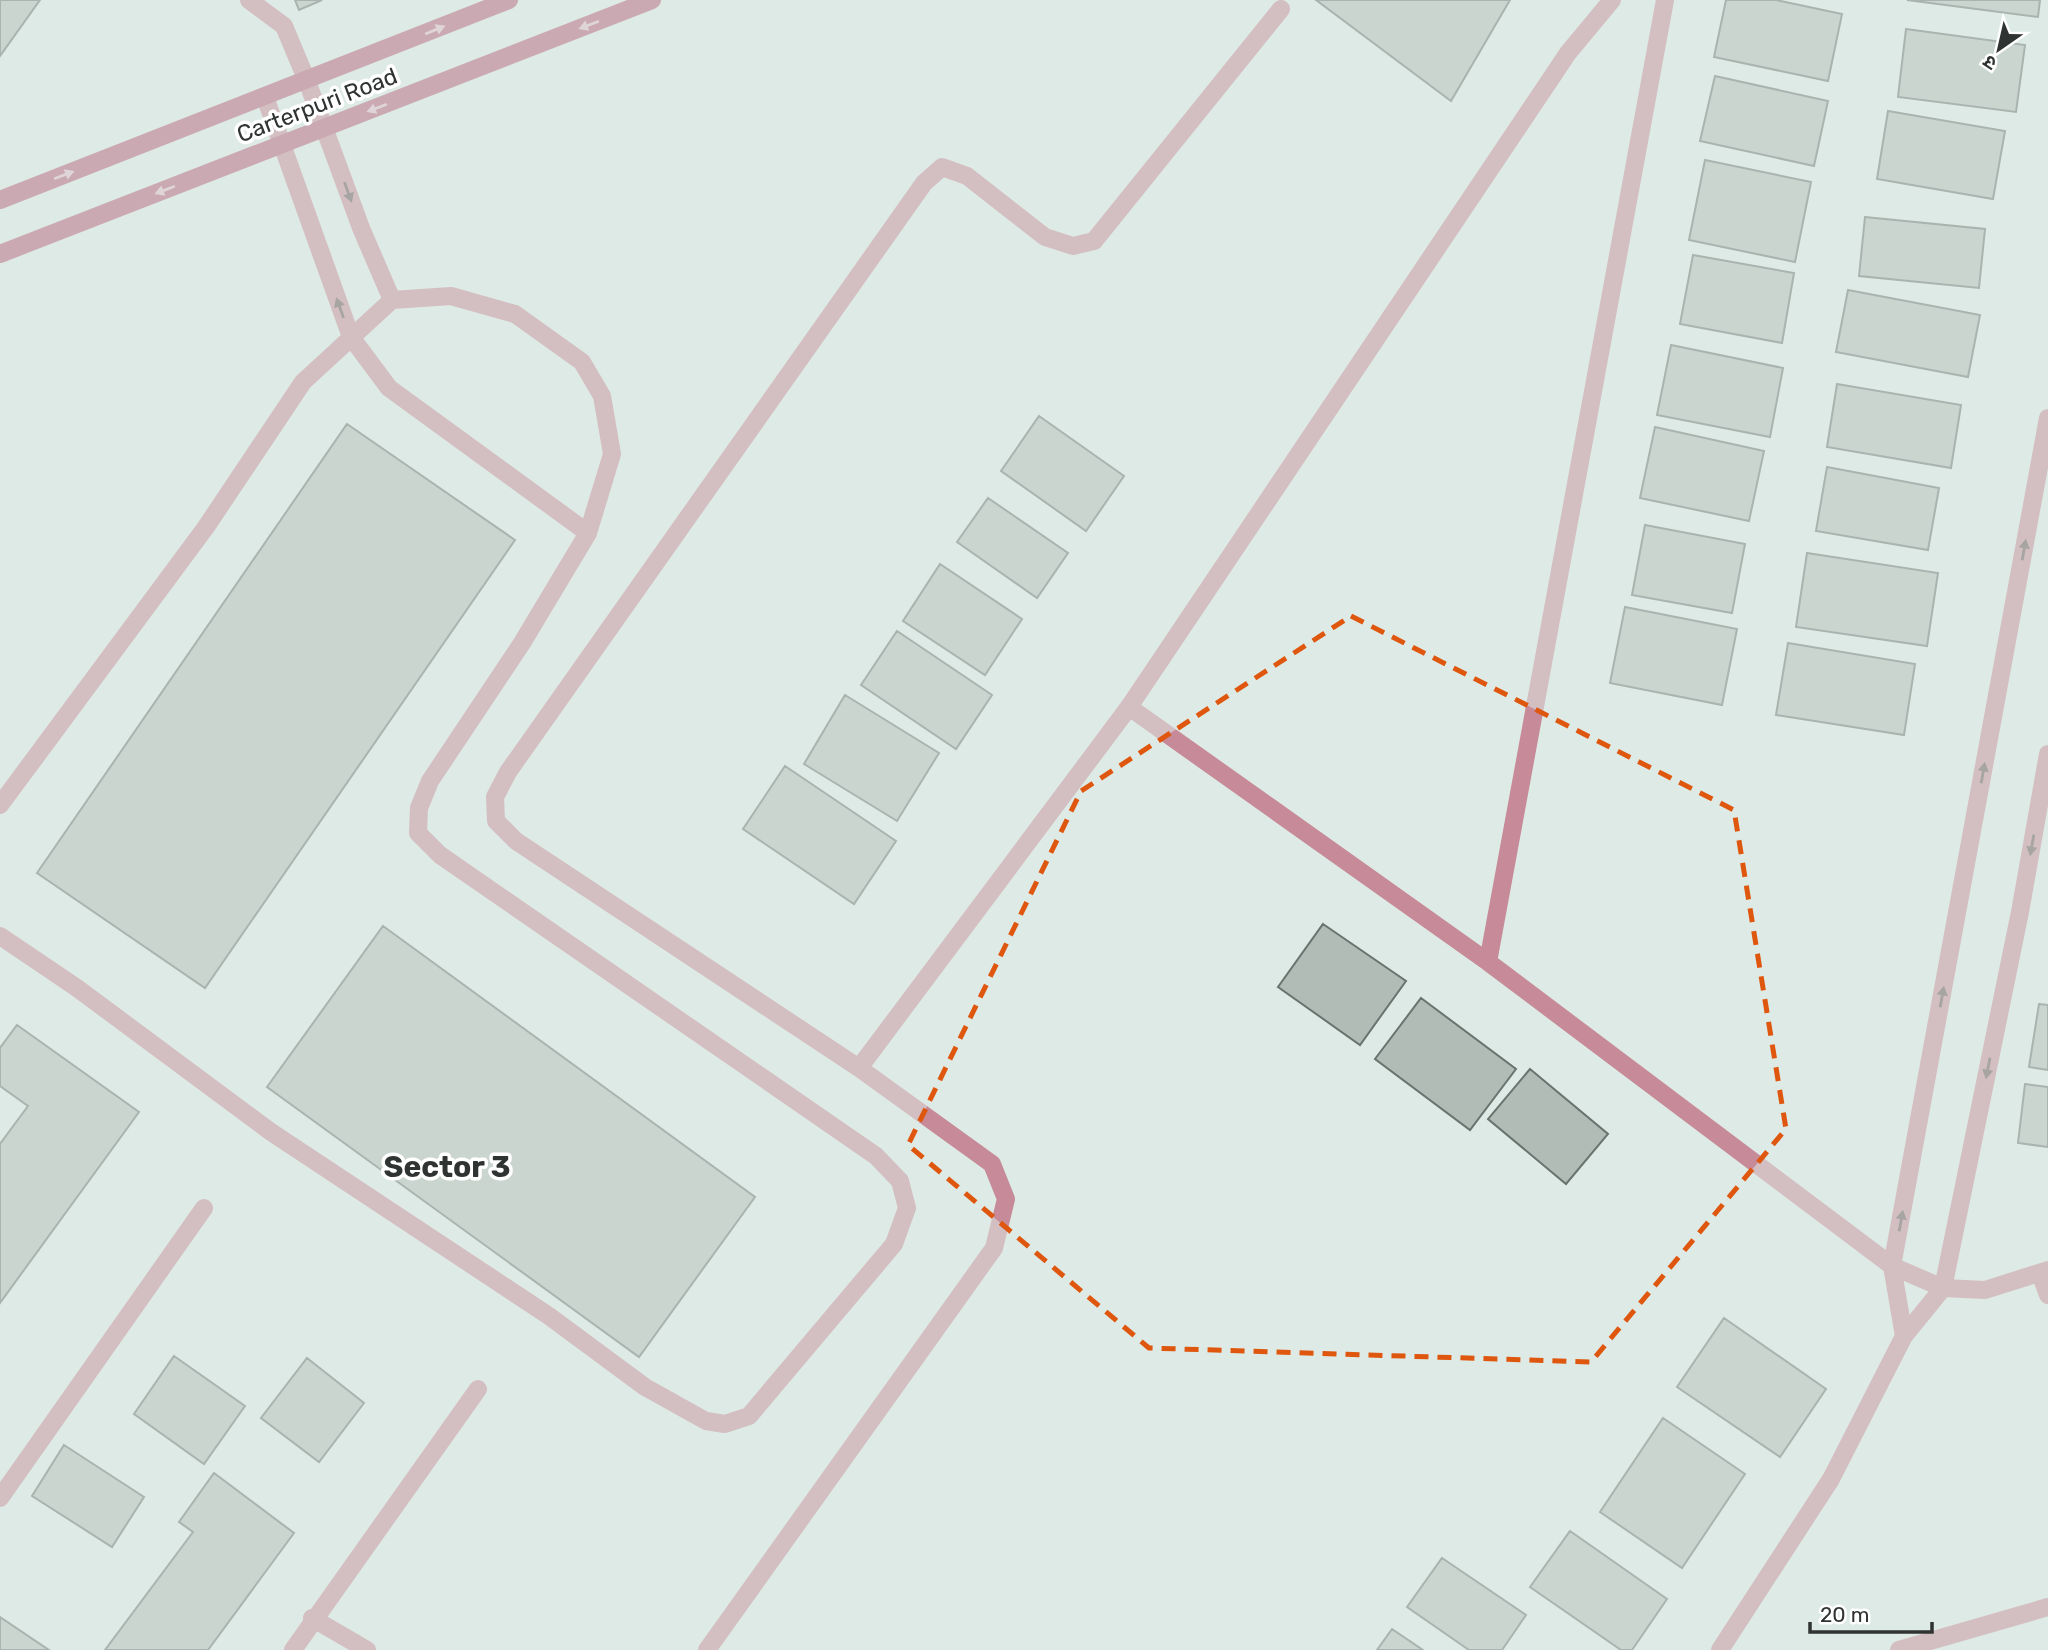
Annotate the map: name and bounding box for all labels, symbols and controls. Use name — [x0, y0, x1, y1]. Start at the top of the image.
north arrow — [1964, 14, 2034, 84]
one-way arrow — [578, 19, 599, 30]
one-way arrow — [425, 24, 446, 35]
text: उ — [1978, 50, 2001, 75]
street label: Carterpuri Road — [233, 62, 401, 148]
one-way arrow — [366, 103, 387, 114]
one-way arrow — [53, 169, 74, 180]
one-way arrow — [343, 182, 354, 203]
one-way arrow — [154, 185, 175, 196]
one-way arrow — [334, 297, 345, 318]
one-way arrow — [2019, 539, 2030, 561]
one-way arrow — [1978, 762, 1989, 784]
one-way arrow — [2026, 834, 2037, 856]
one-way arrow — [1936, 986, 1947, 1008]
one-way arrow — [1983, 1057, 1994, 1079]
district label: Sector 3 — [384, 1149, 510, 1185]
one-way arrow — [1895, 1210, 1906, 1232]
scale bar — [1810, 1590, 1932, 1634]
text: 20 m — [1820, 1602, 1869, 1627]

